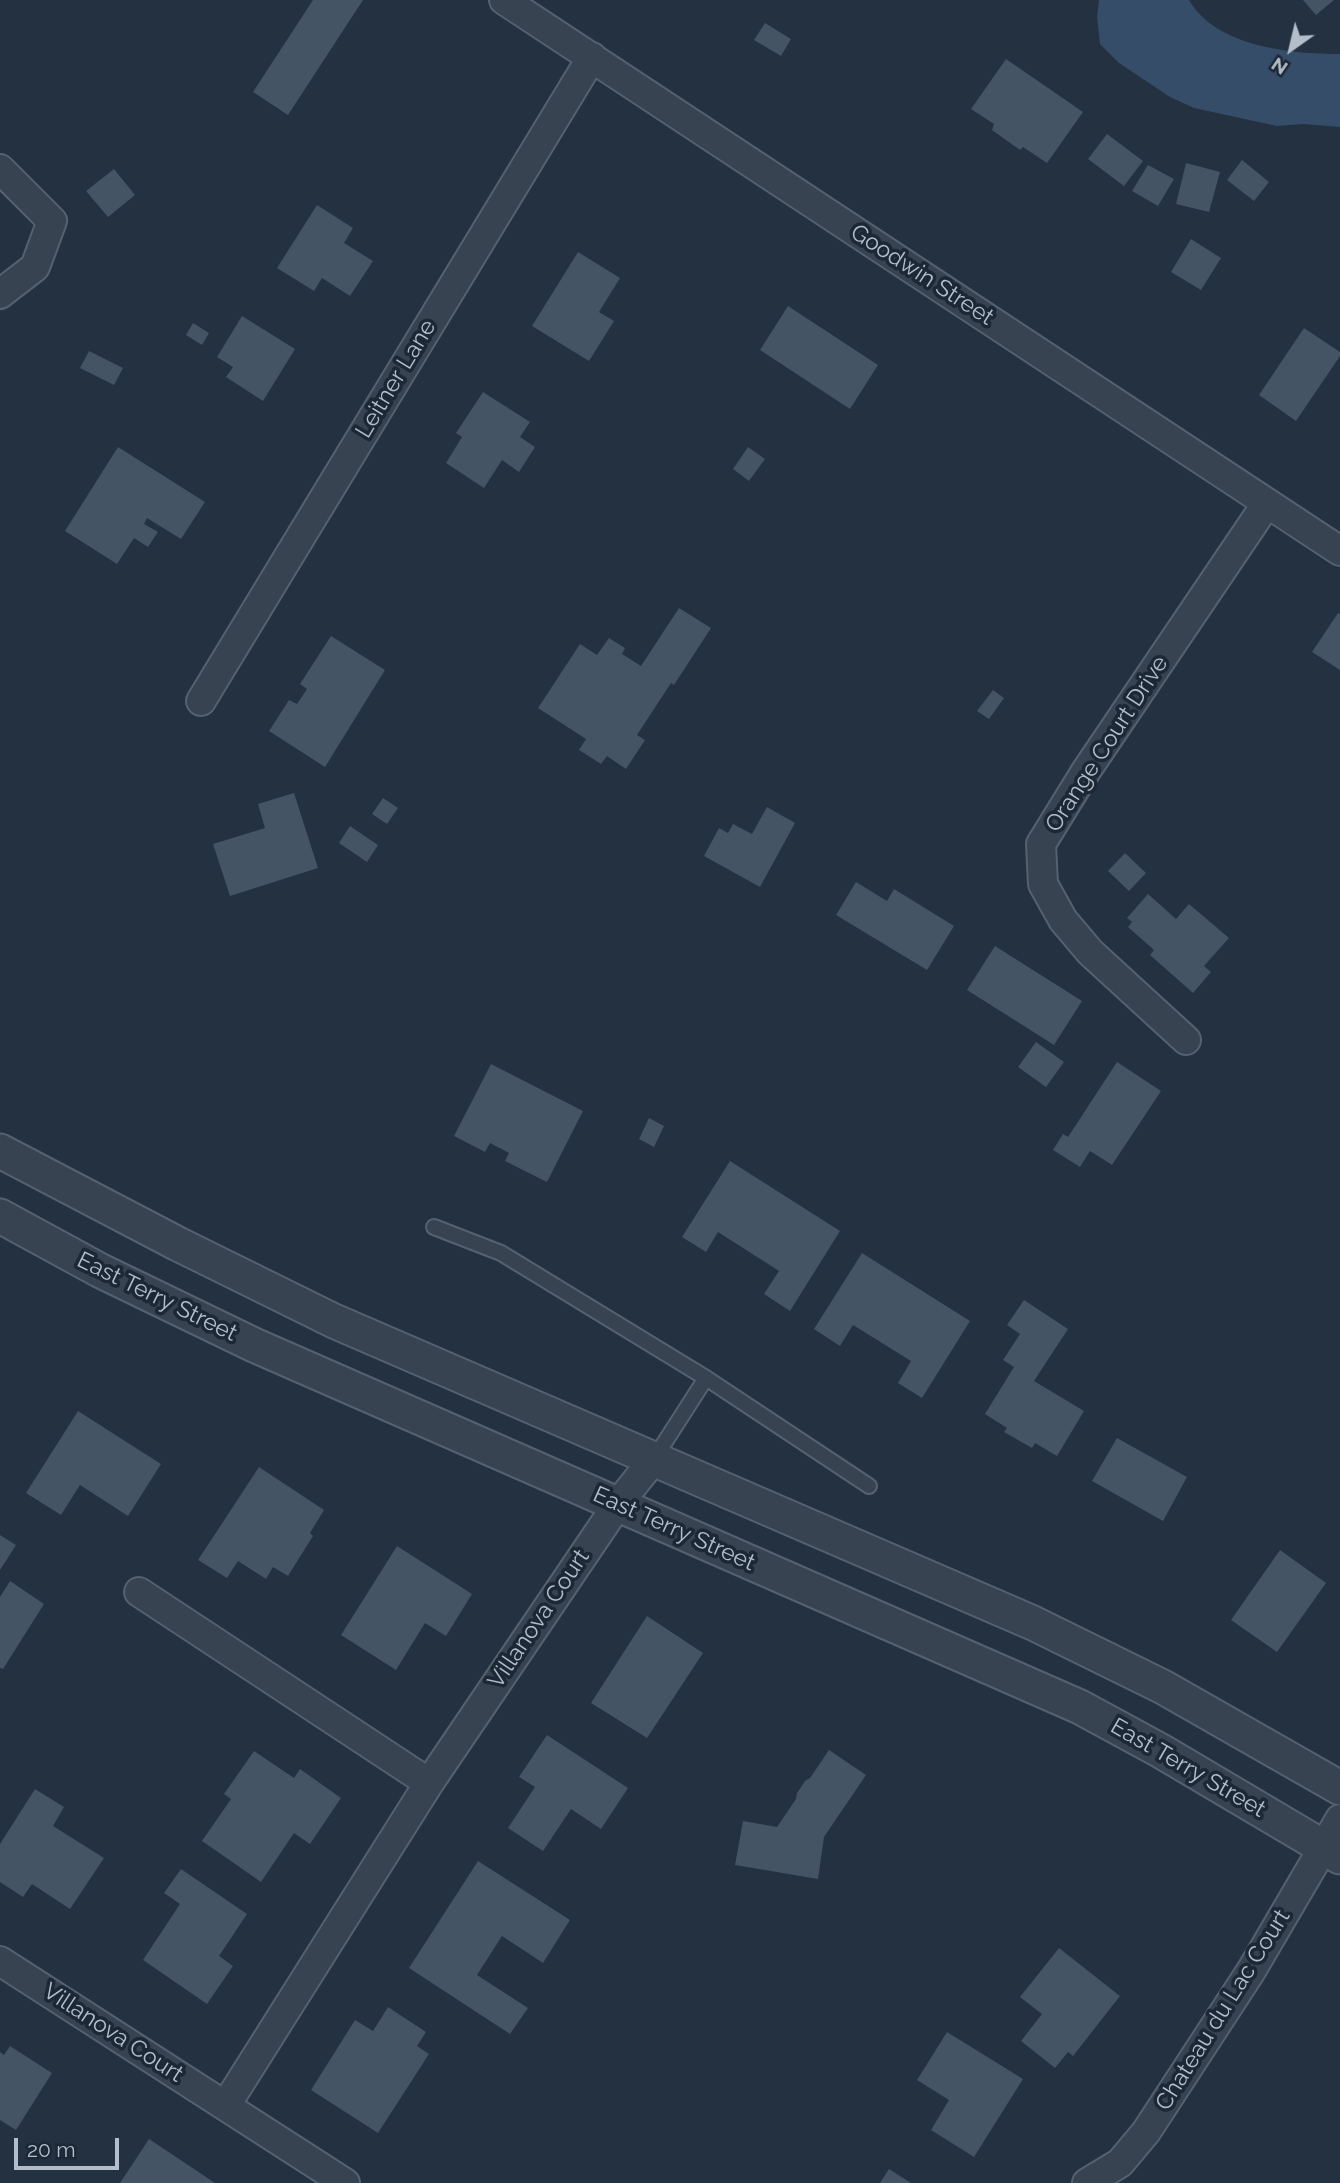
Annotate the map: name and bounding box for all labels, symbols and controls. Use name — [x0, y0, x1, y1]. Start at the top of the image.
north arrow — [1256, 14, 1326, 84]
text: N — [1267, 53, 1291, 80]
street label: Goodwin Street — [845, 219, 999, 331]
street label: Leitner Lane — [350, 315, 442, 443]
street label: Orange Court Drive — [1040, 651, 1174, 837]
street label: East Terry Street — [73, 1246, 241, 1348]
street label: East Terry Street — [589, 1481, 759, 1577]
street label: Villanova Court — [482, 1544, 596, 1694]
street label: East Terry Street — [1106, 1712, 1270, 1824]
street label: Chateau du Lac Court — [1150, 1904, 1296, 2116]
street label: Villanova Court — [38, 1977, 188, 2089]
scale bar — [18, 2124, 122, 2168]
text: 20 m — [27, 2137, 75, 2162]

